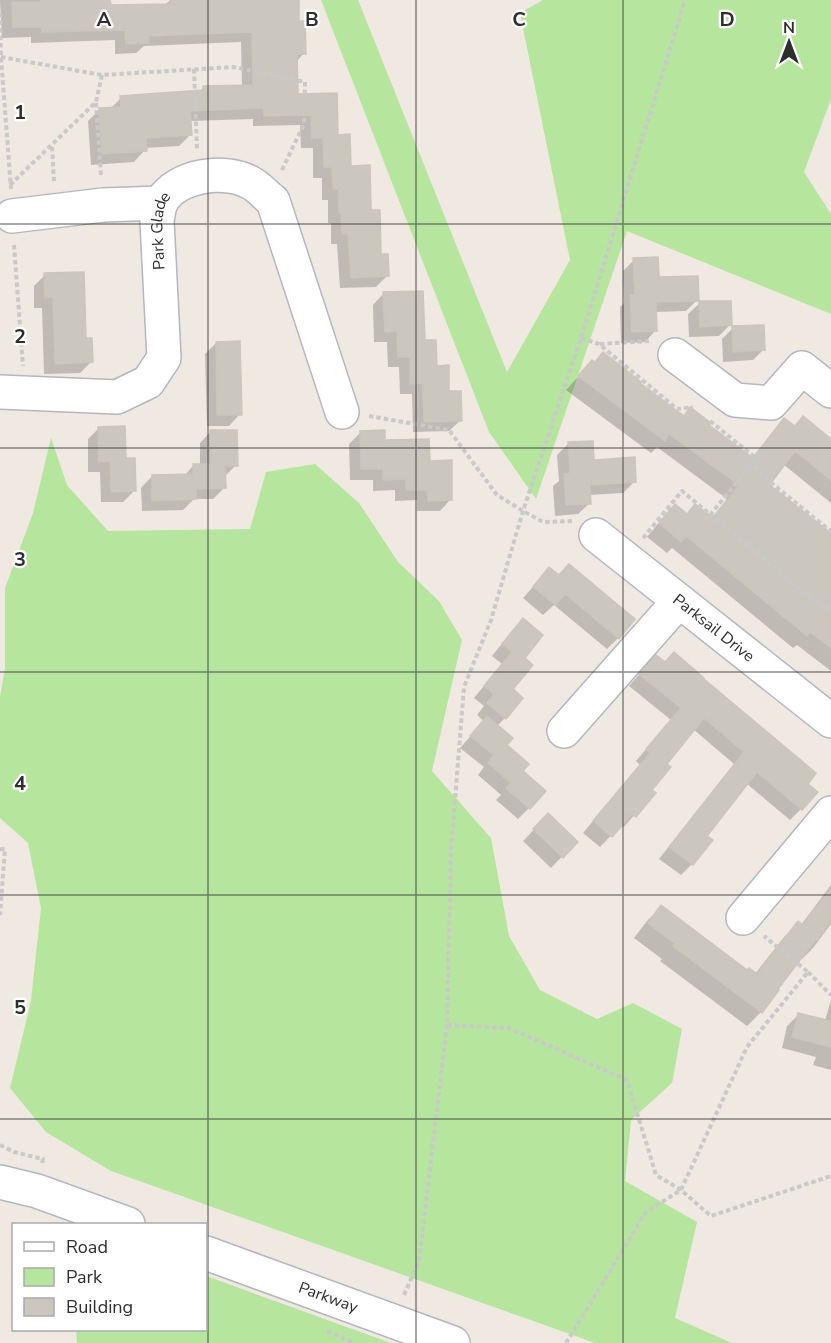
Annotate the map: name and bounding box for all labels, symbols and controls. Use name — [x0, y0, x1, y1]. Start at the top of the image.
text: A — [97, 6, 112, 33]
text: B — [305, 6, 319, 33]
text: C — [512, 6, 526, 33]
text: D — [719, 6, 735, 33]
north arrow — [759, 12, 819, 72]
text: N — [783, 17, 795, 39]
text: 1 — [14, 99, 26, 126]
street label: Park Glade — [146, 187, 176, 270]
text: 2 — [14, 323, 26, 350]
text: 3 — [14, 546, 26, 573]
street label: Parksail Drive — [668, 589, 759, 667]
text: 4 — [14, 770, 26, 797]
text: 5 — [14, 994, 26, 1021]
legend — [12, 1223, 207, 1331]
text: Road — [66, 1235, 108, 1259]
text: Park — [66, 1265, 103, 1289]
street label: Parkway — [295, 1277, 362, 1319]
text: Building — [66, 1295, 133, 1319]

